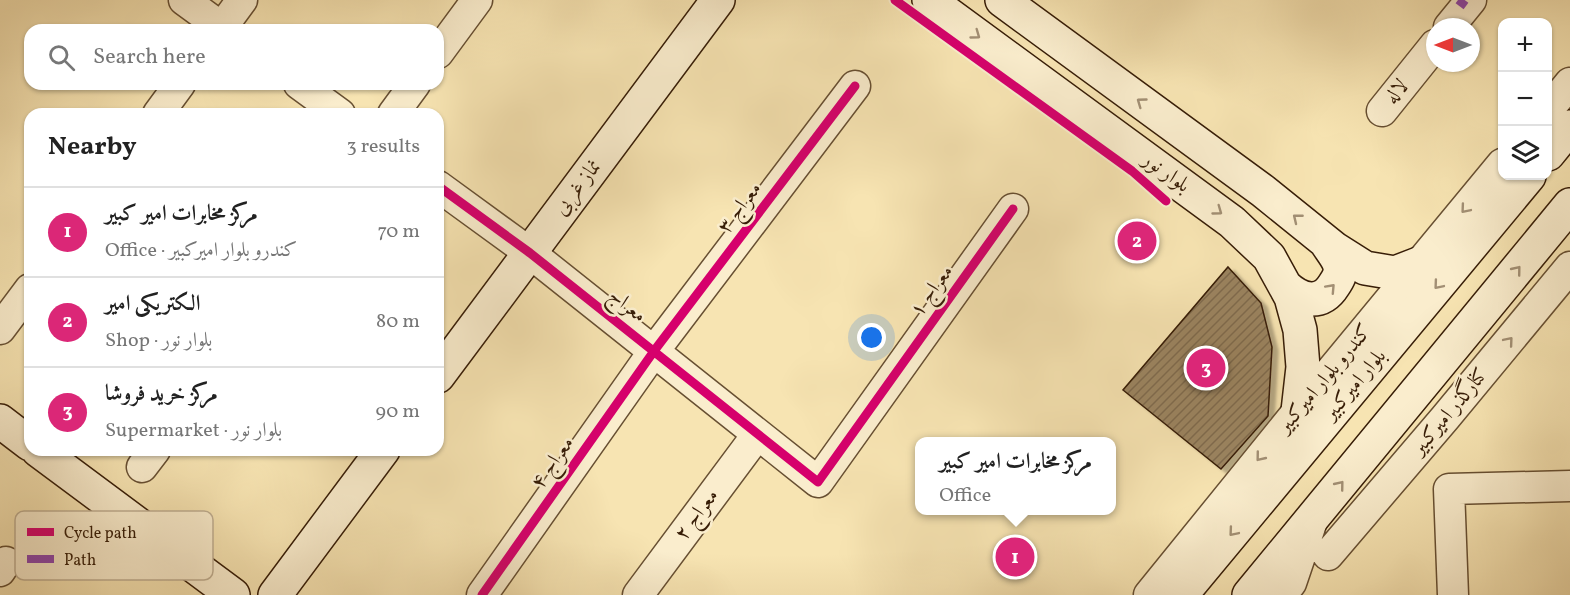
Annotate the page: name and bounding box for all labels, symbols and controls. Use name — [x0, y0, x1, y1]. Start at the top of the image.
north arrow — [1426, 18, 1480, 72]
map controls — [1498, 18, 1552, 180]
button: + — [1498, 18, 1552, 72]
search box — [24, 24, 444, 90]
one-way arrow — [969, 27, 980, 38]
icon: search — [45, 41, 78, 74]
text: Search here — [93, 42, 206, 73]
button: − — [1498, 72, 1552, 126]
street label: لاله — [1378, 73, 1416, 111]
one-way arrow — [1137, 98, 1148, 109]
button: layers — [1498, 126, 1552, 180]
text: Nearby — [48, 129, 137, 165]
text: 3 results — [346, 133, 420, 161]
street label: بلوار نور — [1135, 145, 1196, 200]
street label: نماز غربی — [547, 154, 609, 222]
street label: معراج ۳ — [711, 176, 771, 242]
text: مرکز مخابرات امیر کبیر — [105, 199, 258, 230]
one-way arrow — [1461, 203, 1472, 214]
one-way arrow — [1212, 204, 1223, 215]
one-way arrow — [1293, 215, 1304, 226]
text: 1 — [63, 218, 72, 246]
text: 70 m — [377, 218, 420, 246]
pin: 2 — [1118, 218, 1156, 264]
text: Office · کندرو بلوار امیرکبیر — [105, 237, 297, 265]
street label: معراج ۱ — [903, 259, 963, 325]
one-way arrow — [1509, 265, 1520, 276]
one-way arrow — [1435, 278, 1446, 289]
street label: معراج — [600, 282, 652, 333]
one-way arrow — [1324, 284, 1335, 295]
text: الکتریکی امیر — [105, 289, 200, 320]
text: 2 — [62, 308, 73, 336]
text: 80 m — [376, 308, 420, 336]
street label: کندرو بلوار امیرکبیر — [1272, 319, 1378, 439]
your location — [857, 323, 886, 352]
text: Shop · بلوار نور — [105, 327, 212, 355]
one-way arrow — [1502, 337, 1513, 348]
street label: بلوار امیرکبیر — [1318, 344, 1392, 426]
pin: 3 — [1186, 346, 1226, 391]
street label: کنارگذر امیرکبیر — [1402, 361, 1495, 463]
text: مرکز خرید فروشا — [105, 379, 218, 410]
text: 3 — [62, 398, 73, 426]
text: 90 m — [376, 398, 420, 426]
text: Supermarket · بلوار نور — [105, 417, 282, 445]
street label: معراج ۴ — [524, 431, 584, 497]
popup — [915, 437, 1116, 515]
text: مرکز مخابرات امیر کبیر — [939, 447, 1092, 478]
one-way arrow — [1257, 450, 1268, 461]
one-way arrow — [1333, 481, 1344, 492]
text: Office — [939, 482, 991, 510]
street label: معراج ۲ — [668, 483, 728, 549]
legend — [15, 511, 213, 580]
text: Cycle path — [64, 523, 137, 545]
one-way arrow — [1229, 525, 1240, 536]
pin: 1 — [996, 534, 1034, 580]
text: Path — [64, 550, 96, 572]

